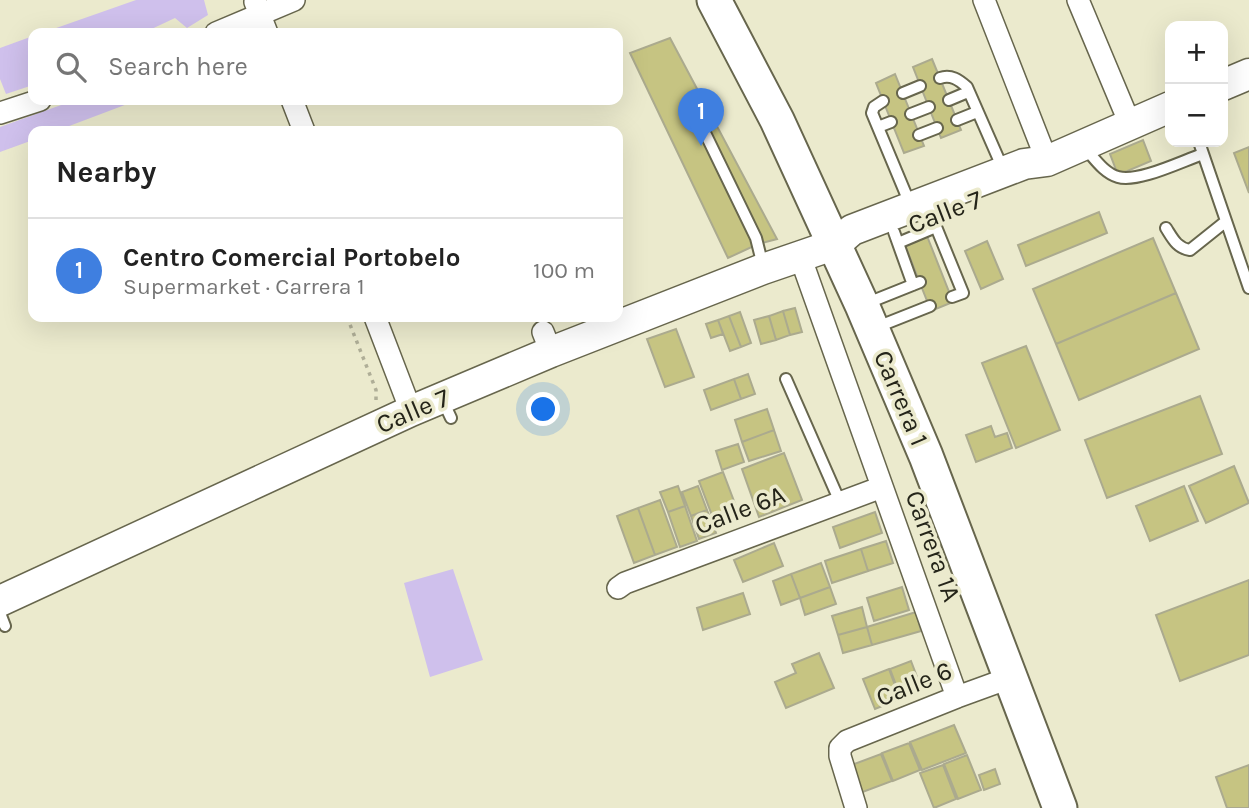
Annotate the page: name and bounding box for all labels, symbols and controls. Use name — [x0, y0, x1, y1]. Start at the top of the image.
map controls — [1165, 21, 1228, 147]
button: + — [1165, 21, 1228, 84]
search box — [28, 28, 623, 105]
icon: search — [52, 48, 90, 86]
text: Search here — [108, 51, 248, 82]
button: − — [1165, 84, 1228, 147]
pin: 1 — [678, 88, 724, 146]
text: Nearby — [56, 154, 156, 190]
street label: Calle 7 — [904, 184, 986, 240]
text: Centro Comercial Portobelo — [123, 242, 460, 273]
text: 1 — [75, 257, 83, 284]
text: 100 m — [533, 257, 595, 284]
text: Supermarket · Carrera 1 — [123, 273, 365, 300]
street label: Carrera 1 — [867, 346, 935, 450]
street label: Calle 7 — [372, 382, 454, 440]
your location — [526, 392, 560, 426]
street label: Calle 6A — [690, 479, 790, 541]
street label: Carrera 1A — [899, 486, 967, 606]
street label: Calle 6 — [871, 655, 957, 713]

